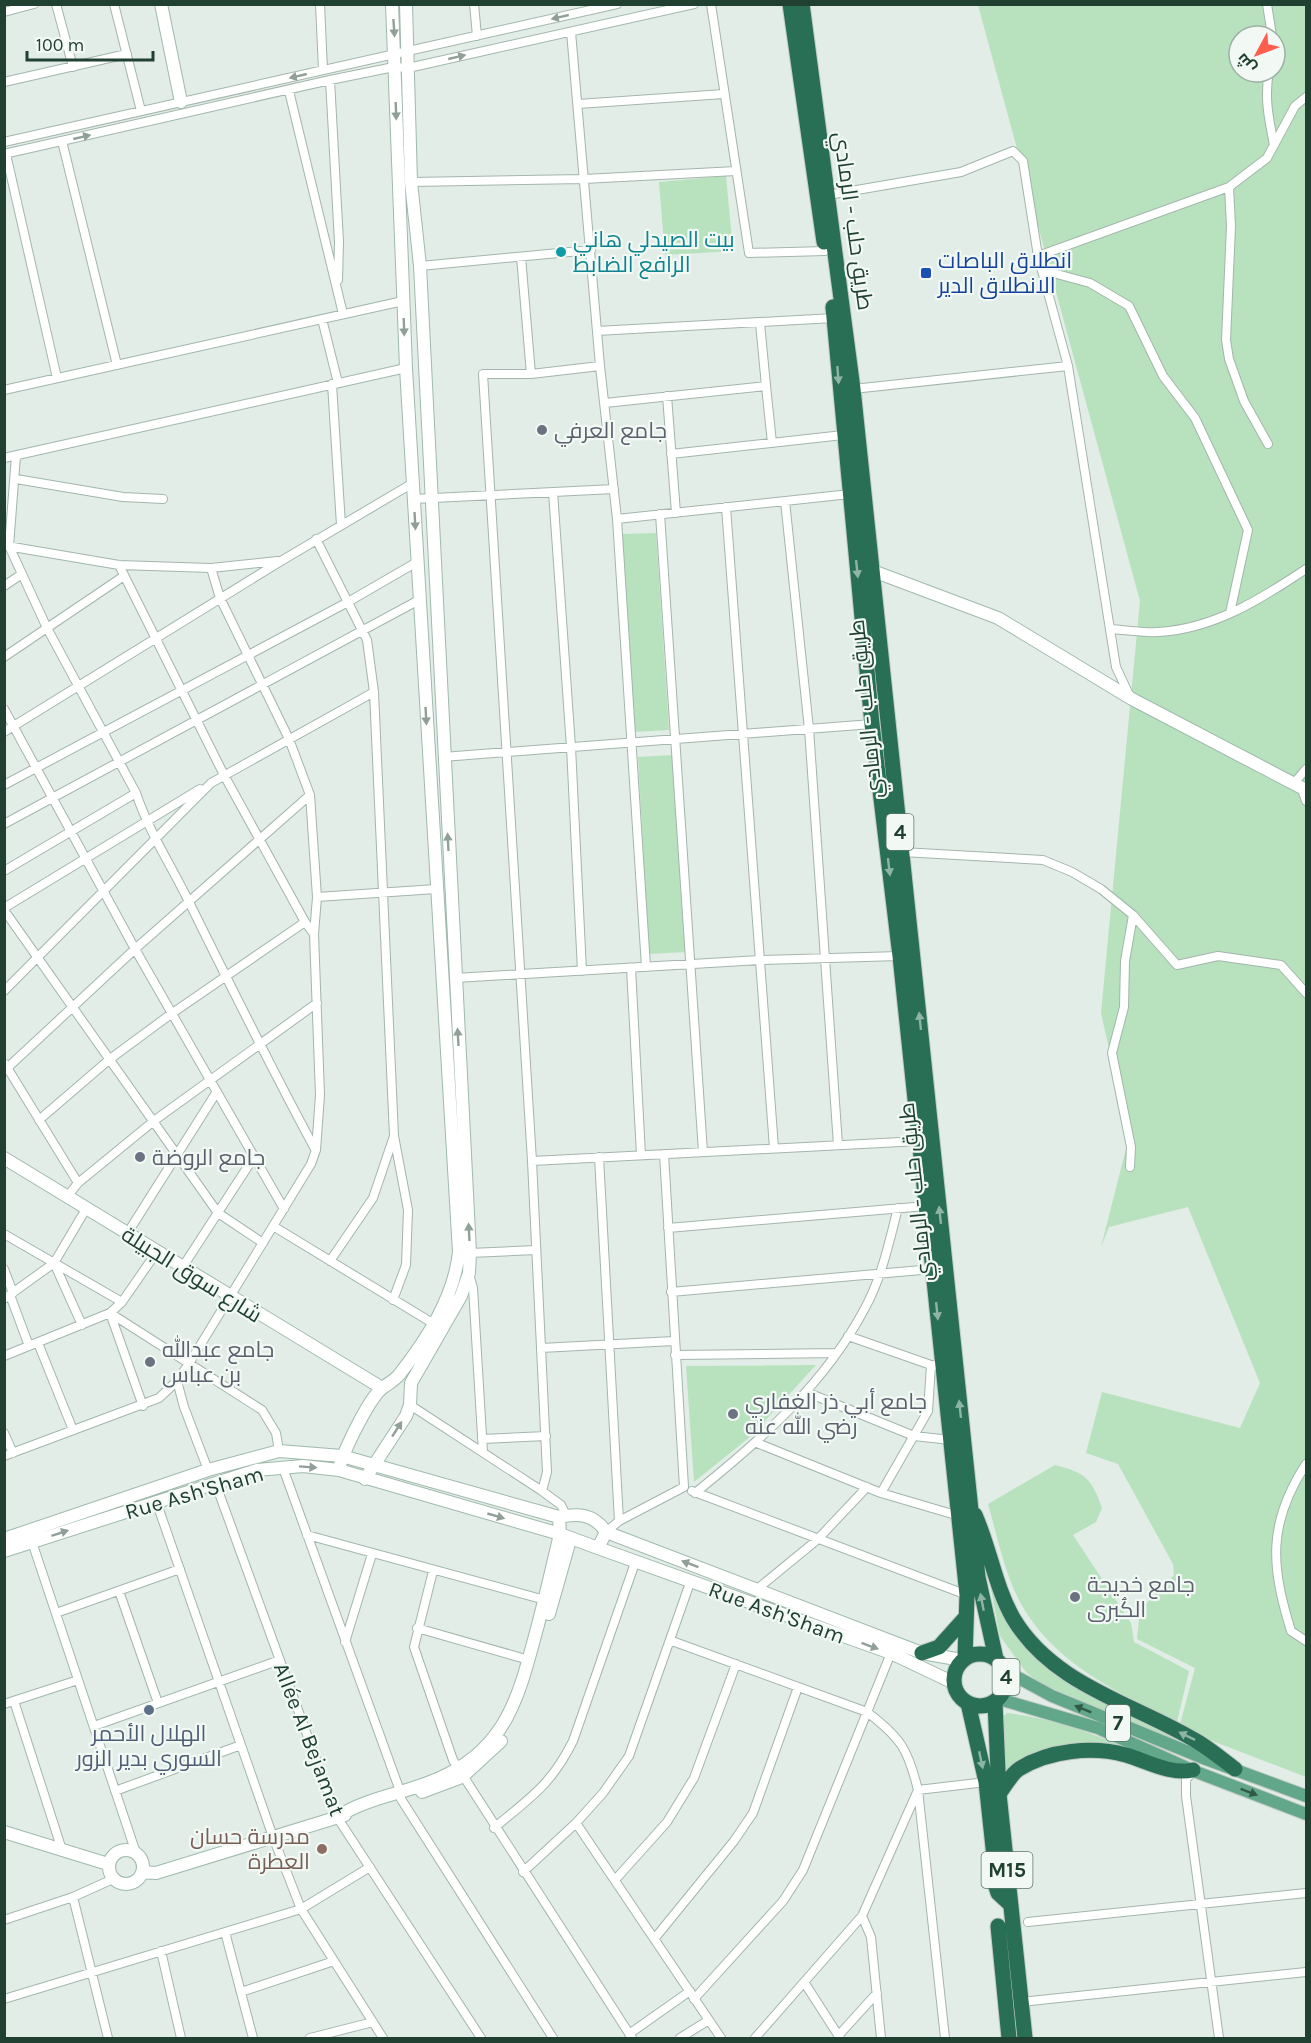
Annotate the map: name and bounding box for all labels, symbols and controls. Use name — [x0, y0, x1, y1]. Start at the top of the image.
one-way arrow — [551, 13, 569, 23]
one-way arrow — [389, 19, 398, 38]
scale bar — [27, 24, 153, 62]
north arrow — [1227, 24, 1287, 84]
text: 100 m — [36, 34, 84, 56]
text: ش — [1232, 50, 1260, 77]
one-way arrow — [448, 52, 467, 61]
one-way arrow — [288, 72, 307, 81]
one-way arrow — [391, 101, 400, 120]
street label: طريق حلب - الرمادي — [825, 130, 878, 313]
one-way arrow — [73, 131, 91, 141]
place label: بيت الصيدلي هاني الرافع الضابط — [573, 227, 735, 279]
marker: بيت الصيدلي هاني الرافع الضابط — [554, 245, 568, 259]
place label: انطلاق الباصات الانطلاق الدير — [936, 248, 1072, 299]
marker: انطلاق الباصات الانطلاق الدير — [919, 266, 933, 280]
one-way arrow — [400, 317, 409, 336]
one-way arrow — [833, 365, 843, 384]
place label: جامع العرفي — [554, 418, 667, 447]
marker: جامع العرفي — [535, 423, 549, 437]
one-way arrow — [410, 512, 419, 531]
one-way arrow — [852, 559, 862, 578]
street label: طريق حلب - الرمادي — [844, 618, 891, 800]
one-way arrow — [421, 707, 431, 726]
road number: 4 — [886, 814, 914, 850]
one-way arrow — [443, 833, 452, 852]
one-way arrow — [885, 858, 894, 877]
one-way arrow — [915, 1011, 925, 1030]
one-way arrow — [454, 1028, 463, 1047]
street label: طريق حلب - الرمادي — [894, 1101, 941, 1283]
place label: جامع الروضة — [152, 1145, 265, 1172]
marker: جامع الروضة — [133, 1150, 147, 1164]
one-way arrow — [935, 1205, 945, 1224]
street label: شارع سوق الجبيلة — [116, 1221, 266, 1329]
one-way arrow — [464, 1222, 473, 1241]
one-way arrow — [932, 1302, 942, 1321]
place label: جامع عبدالله بن عباس — [162, 1335, 274, 1388]
marker: جامع عبدالله بن عباس — [143, 1355, 157, 1369]
place label: جامع أبي ذر الغفاري رضي الله عنه — [745, 1388, 927, 1443]
one-way arrow — [955, 1399, 965, 1418]
marker: جامع أبي ذر الغفاري رضي الله عنه — [726, 1407, 740, 1421]
one-way arrow — [391, 1421, 402, 1437]
street label: Rue Ash'Sham — [122, 1461, 267, 1525]
one-way arrow — [299, 1463, 318, 1472]
one-way arrow — [487, 1512, 505, 1521]
one-way arrow — [51, 1528, 69, 1537]
one-way arrow — [681, 1559, 699, 1569]
place label: جامع خديجة الكُبرى — [1087, 1572, 1195, 1623]
street label: Rue Ash'Sham — [705, 1576, 848, 1650]
marker: جامع خديجة الكُبرى — [1068, 1590, 1082, 1604]
one-way arrow — [977, 1592, 986, 1611]
one-way arrow — [861, 1641, 879, 1651]
street label: Allée Al Bejamat — [268, 1659, 350, 1820]
road number: 4 — [992, 1659, 1020, 1695]
marker: الهلال الأحمر السوري بدير الزور — [142, 1703, 156, 1717]
one-way arrow — [1073, 1704, 1091, 1714]
road number: 7 — [1106, 1705, 1130, 1741]
place label: الهلال الأحمر السوري بدير الزور — [74, 1721, 222, 1775]
one-way arrow — [1178, 1732, 1195, 1741]
one-way arrow — [977, 1751, 986, 1770]
one-way arrow — [1240, 1788, 1258, 1797]
place label: مدرسة حسان العطرة — [190, 1824, 310, 1875]
marker: مدرسة حسان العطرة — [315, 1842, 329, 1856]
road number: M15 — [982, 1852, 1032, 1888]

